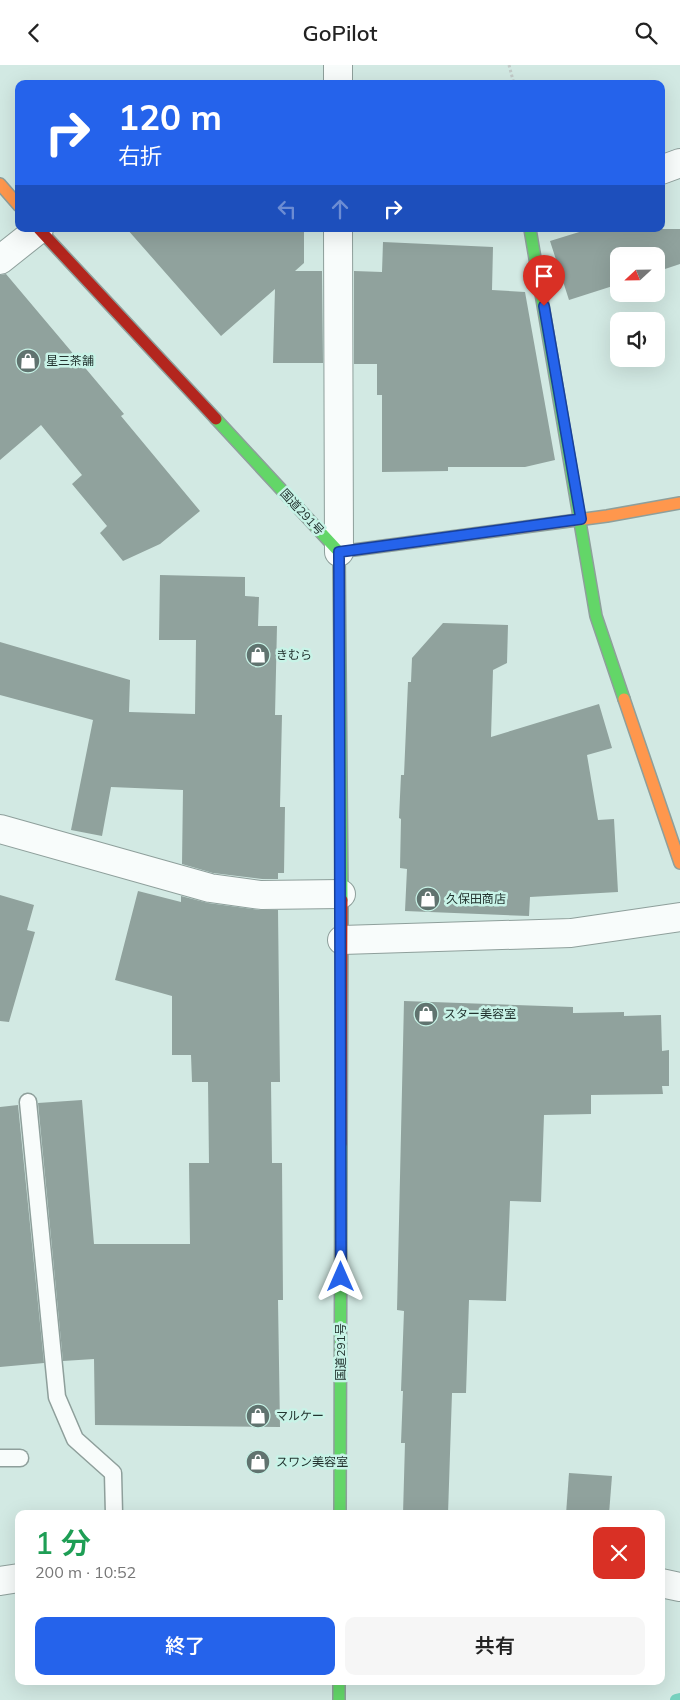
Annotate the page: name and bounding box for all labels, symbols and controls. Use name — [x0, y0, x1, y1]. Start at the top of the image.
icon: back — [20, 19, 48, 47]
text: GoPilot — [302, 19, 378, 47]
icon: search — [632, 19, 660, 47]
text: 120 m — [118, 95, 222, 139]
icon: right — [35, 100, 100, 165]
text: 右折 — [118, 142, 162, 170]
icon: left — [273, 195, 301, 223]
icon: ahead — [326, 195, 354, 223]
icon: right — [379, 195, 407, 223]
north arrow — [610, 247, 665, 303]
map controls — [610, 247, 665, 367]
pin — [523, 255, 565, 306]
icon: arrive — [530, 262, 558, 290]
button: sound — [610, 312, 665, 367]
shop icon: 星三茶舗 — [15, 348, 41, 374]
place label: 星三茶舗 — [46, 353, 94, 368]
street label: 国道291号 — [277, 485, 327, 538]
shop icon: きむら — [245, 642, 271, 668]
place label: きむら — [276, 647, 312, 662]
shop icon: 久保田商店 — [415, 886, 441, 912]
place label: 久保田商店 — [446, 891, 506, 906]
shop icon: スター美容室 — [413, 1001, 439, 1027]
place label: スター美容室 — [444, 1006, 516, 1021]
position arrow — [314, 1250, 366, 1302]
street label: 国道291号 — [333, 1323, 348, 1381]
shop icon: マルケー — [245, 1403, 271, 1429]
place label: マルケー — [276, 1408, 324, 1423]
shop icon: スワン美容室 — [245, 1449, 271, 1475]
place label: スワン美容室 — [276, 1454, 348, 1469]
text: 1 分 — [35, 1524, 91, 1562]
button: close — [593, 1527, 645, 1579]
text: 200 m · 10:52 — [35, 1562, 136, 1582]
button: 終了 — [35, 1617, 335, 1675]
button: 共有 — [345, 1617, 645, 1675]

